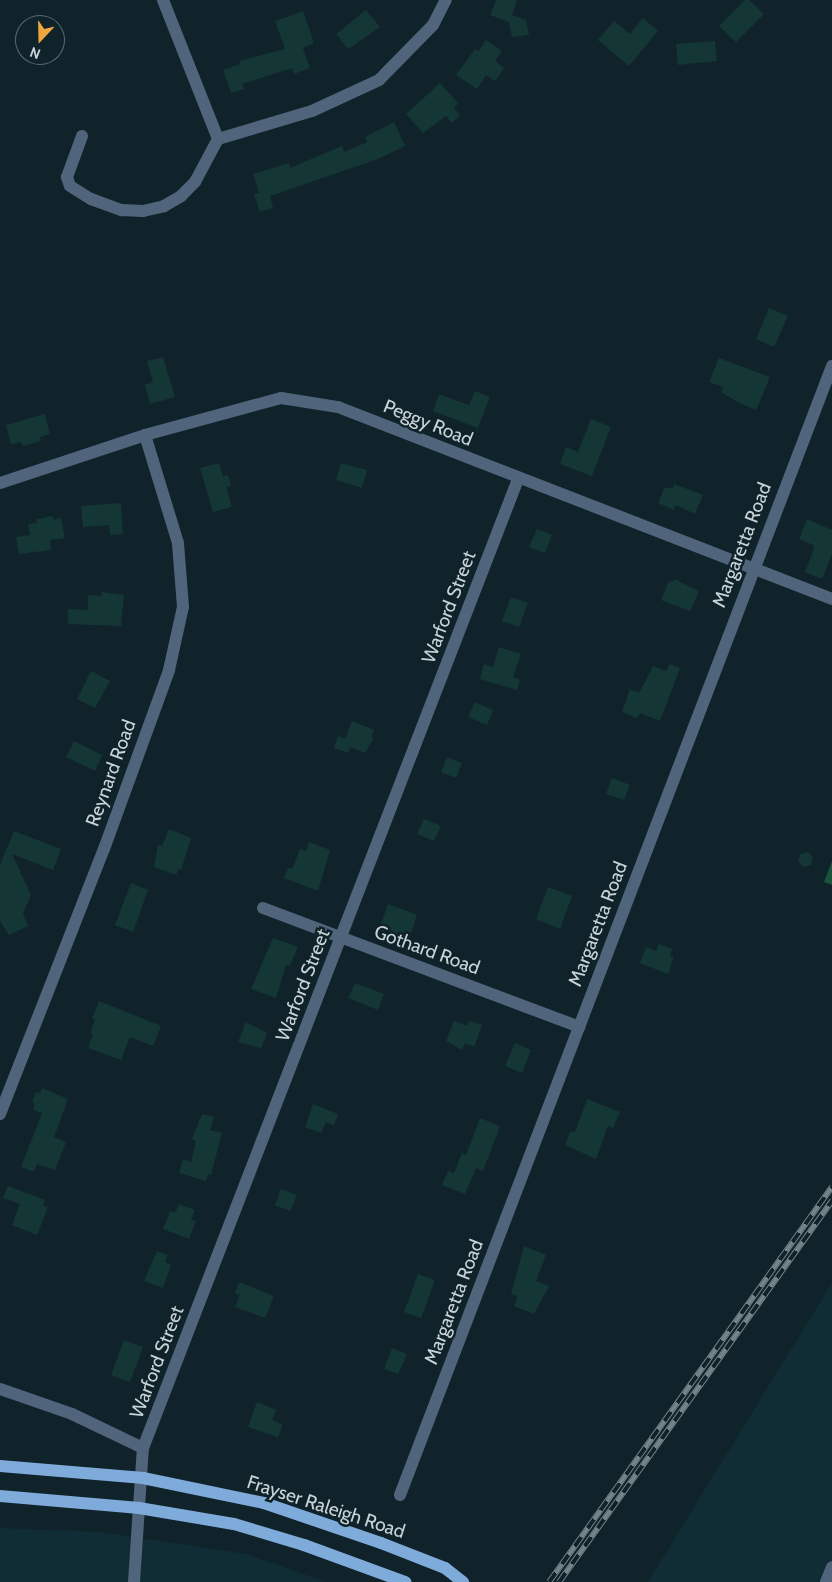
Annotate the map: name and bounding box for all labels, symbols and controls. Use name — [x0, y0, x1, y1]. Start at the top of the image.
north arrow — [15, 15, 65, 65]
text: N — [27, 43, 43, 63]
street label: Peggy Road — [380, 395, 476, 451]
street label: Margaretta Road — [708, 479, 776, 611]
street label: Warford Street — [417, 548, 481, 666]
street label: Reynard Road — [81, 717, 141, 829]
street label: Margaretta Road — [564, 858, 632, 990]
street label: Gothard Road — [371, 920, 483, 980]
street label: Warford Street — [271, 926, 335, 1044]
street label: Margaretta Road — [420, 1236, 488, 1368]
street label: Warford Street — [125, 1303, 189, 1421]
street label: Frayser Raleigh Road — [244, 1471, 408, 1543]

